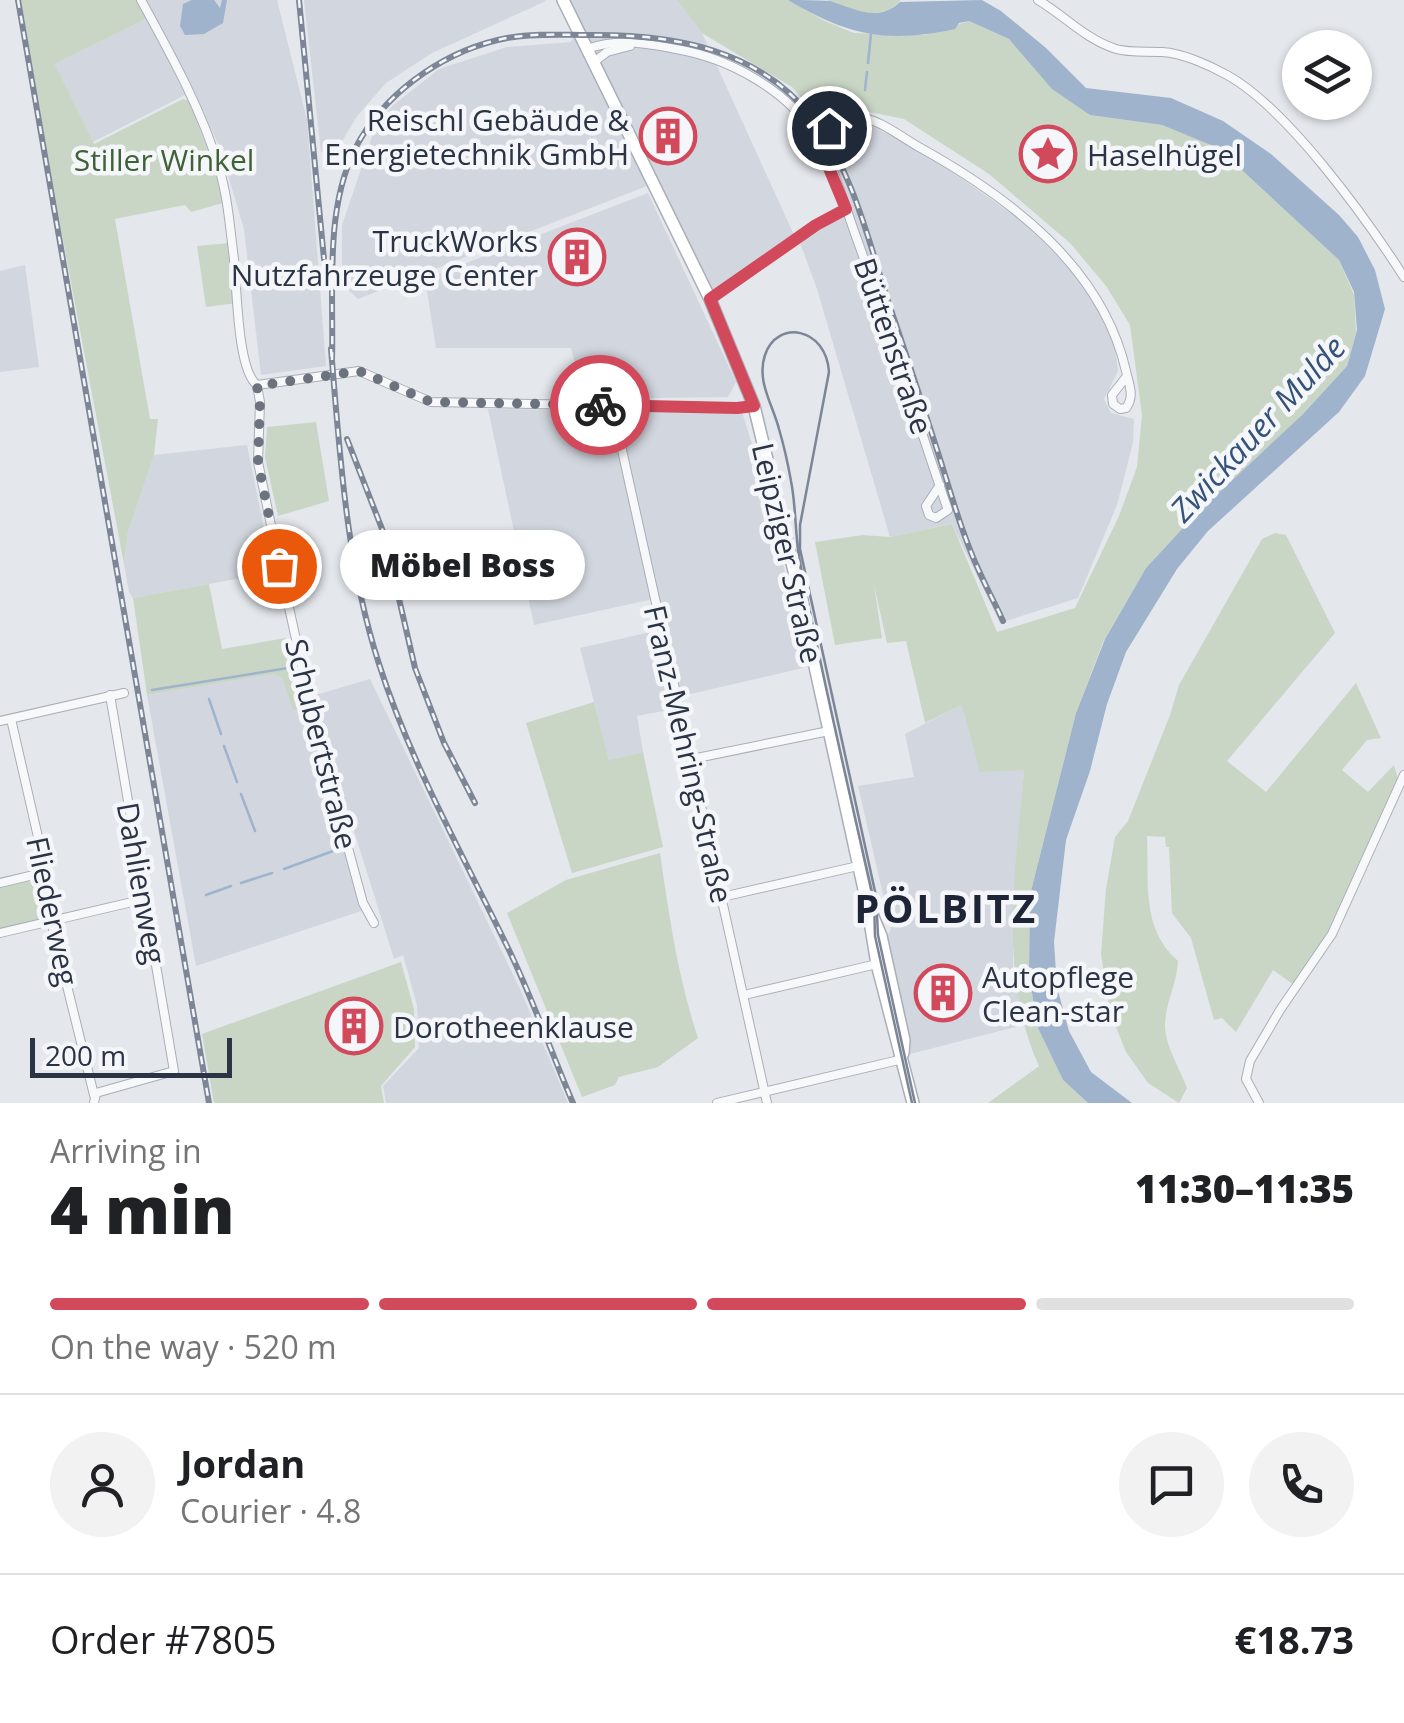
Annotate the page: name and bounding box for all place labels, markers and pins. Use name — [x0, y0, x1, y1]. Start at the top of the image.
pin — [787, 86, 872, 171]
place label: Reischl Gebäude & Energietechnik GmbH — [324, 99, 629, 174]
building icon: Reischl Gebäude & Energietechnik GmbH — [638, 106, 698, 166]
place icon: Haselhügel — [1018, 124, 1078, 184]
place label: Haselhügel — [1087, 134, 1242, 175]
place label: TruckWorks Nutzfahrzeuge Center — [231, 220, 538, 295]
building icon: TruckWorks Nutzfahrzeuge Center — [547, 227, 607, 287]
pin — [237, 524, 322, 609]
callout: Möbel Boss — [339, 531, 584, 601]
place label: Autopflege Clean-star — [982, 956, 1134, 1031]
building icon: Autopflege Clean-star — [913, 963, 973, 1023]
building icon: Dorotheenklause — [324, 996, 384, 1056]
place label: Dorotheenklause — [393, 1006, 634, 1047]

